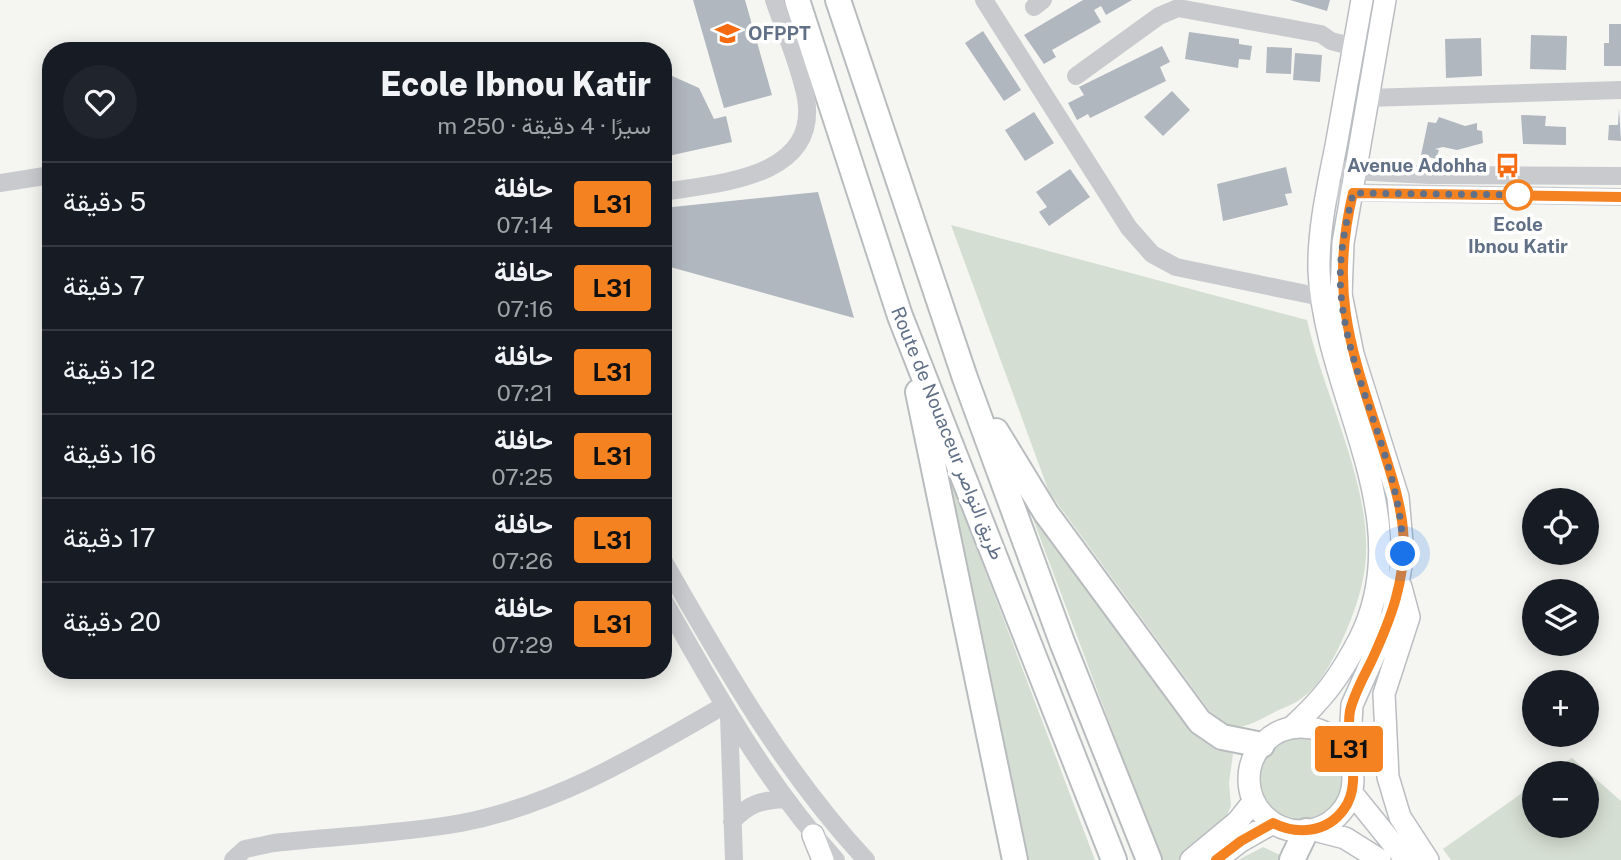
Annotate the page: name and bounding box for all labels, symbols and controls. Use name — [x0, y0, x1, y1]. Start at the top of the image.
school or university icon: OFPPT — [714, 19, 742, 47]
place label: OFPPT — [748, 22, 811, 44]
button: heart — [63, 65, 137, 139]
text: Ecole Ibnou Katir — [380, 65, 651, 103]
text: سيرًا · 4 دقيقة · 250 m — [437, 112, 651, 139]
bus stop icon: Avenue Adohha — [1493, 151, 1521, 179]
place label: Avenue Adohha — [1347, 154, 1487, 176]
text: حافلة — [494, 172, 553, 203]
marker: Ecole Ibnou Katir — [1503, 180, 1533, 210]
text: 5 دقيقة — [63, 186, 146, 217]
text: L31 — [592, 190, 633, 218]
text: 07:14 — [497, 211, 553, 238]
place label: Ecole Ibnou Katir — [1468, 213, 1568, 257]
text: حافلة — [494, 256, 553, 287]
text: 7 دقيقة — [63, 270, 145, 301]
text: L31 — [592, 274, 633, 302]
text: 07:16 — [497, 295, 553, 322]
street label: Route de Nouaceur طريق النواصر — [886, 303, 1009, 563]
text: حافلة — [494, 340, 553, 371]
text: 12 دقيقة — [63, 354, 156, 385]
text: L31 — [592, 358, 633, 386]
text: 07:21 — [497, 379, 553, 406]
text: حافلة — [494, 424, 553, 455]
text: 16 دقيقة — [63, 438, 156, 469]
text: L31 — [592, 442, 633, 470]
text: 07:25 — [491, 463, 553, 490]
map controls — [1522, 488, 1599, 838]
button: locate — [1522, 488, 1599, 565]
text: حافلة — [494, 508, 553, 539]
text: 17 دقيقة — [63, 522, 156, 553]
text: L31 — [592, 526, 633, 554]
your location — [1385, 536, 1420, 571]
text: 07:26 — [492, 547, 553, 574]
button: layers — [1522, 579, 1599, 656]
text: حافلة — [494, 592, 553, 623]
text: 20 دقيقة — [63, 606, 161, 637]
text: L31 — [592, 610, 633, 638]
text: 07:29 — [492, 631, 553, 658]
button: + — [1522, 670, 1599, 747]
line badge: L31 — [1309, 726, 1389, 772]
text: L31 — [1329, 735, 1369, 763]
button: − — [1522, 761, 1599, 838]

